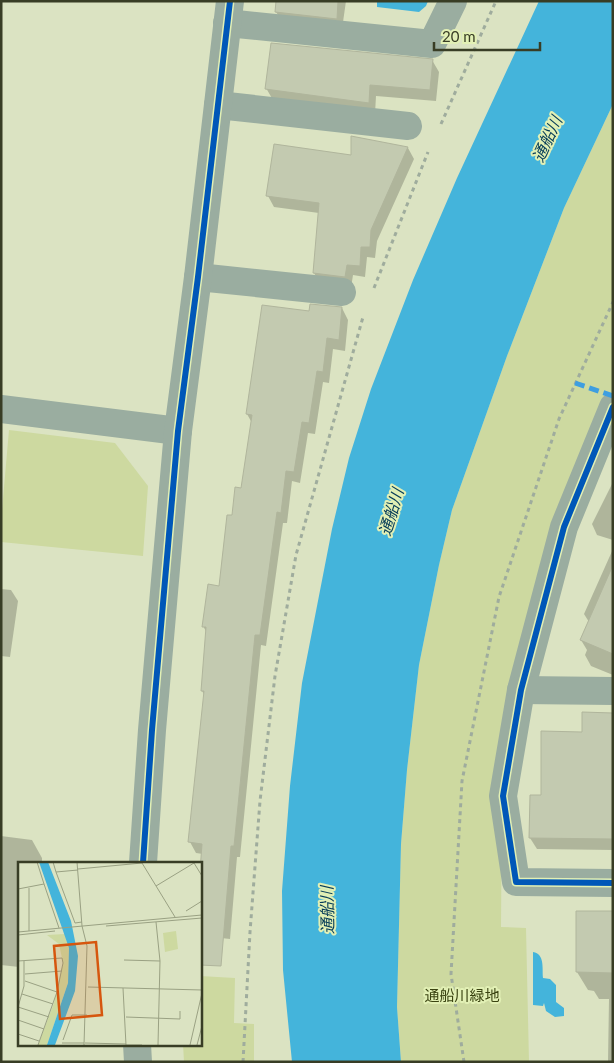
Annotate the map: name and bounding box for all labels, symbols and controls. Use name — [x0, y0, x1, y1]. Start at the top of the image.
scale bar — [434, 20, 540, 52]
text: 20 m — [442, 27, 476, 45]
water label: 通船川 — [528, 111, 566, 165]
water label: 通船川 — [374, 484, 407, 538]
inset map — [18, 862, 201, 1046]
water label: 通船川 — [317, 884, 336, 934]
park label: 通船川緑地 — [424, 986, 500, 1004]

